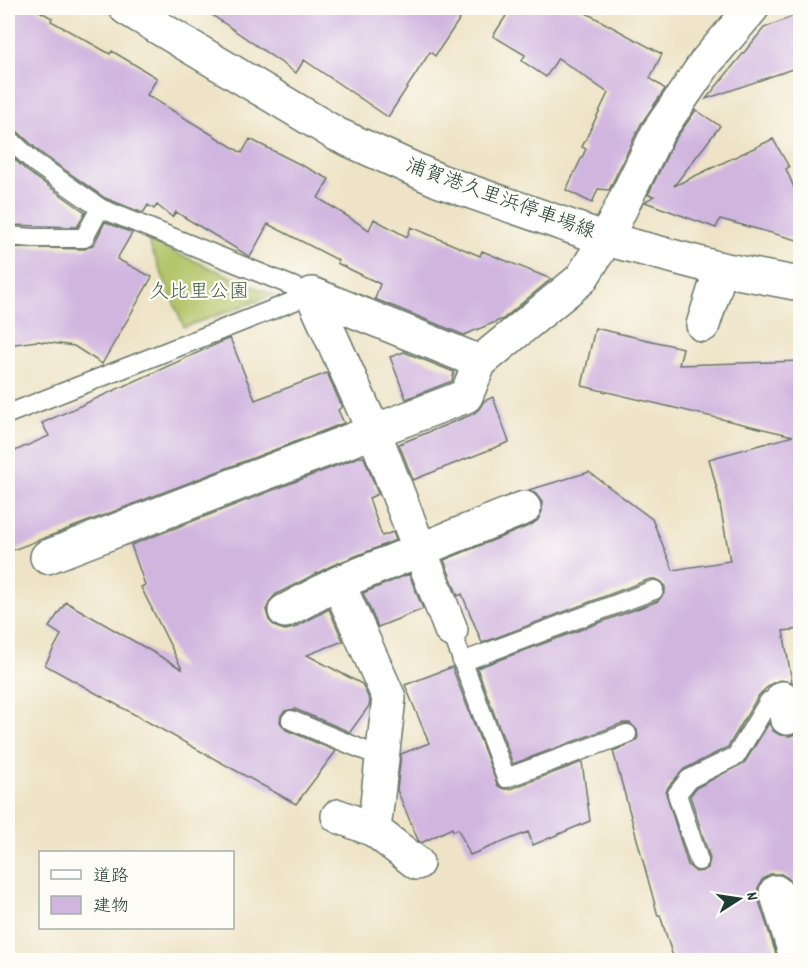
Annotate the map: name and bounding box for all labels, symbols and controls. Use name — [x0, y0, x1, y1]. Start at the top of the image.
street label: 浦賀港久里浜停車場線 — [401, 153, 599, 247]
park label: 久比里公園 — [149, 279, 249, 307]
legend — [39, 851, 234, 929]
text: 道路 — [93, 865, 129, 890]
north arrow — [709, 869, 769, 929]
text: N — [739, 890, 763, 903]
text: 建物 — [93, 895, 129, 920]

